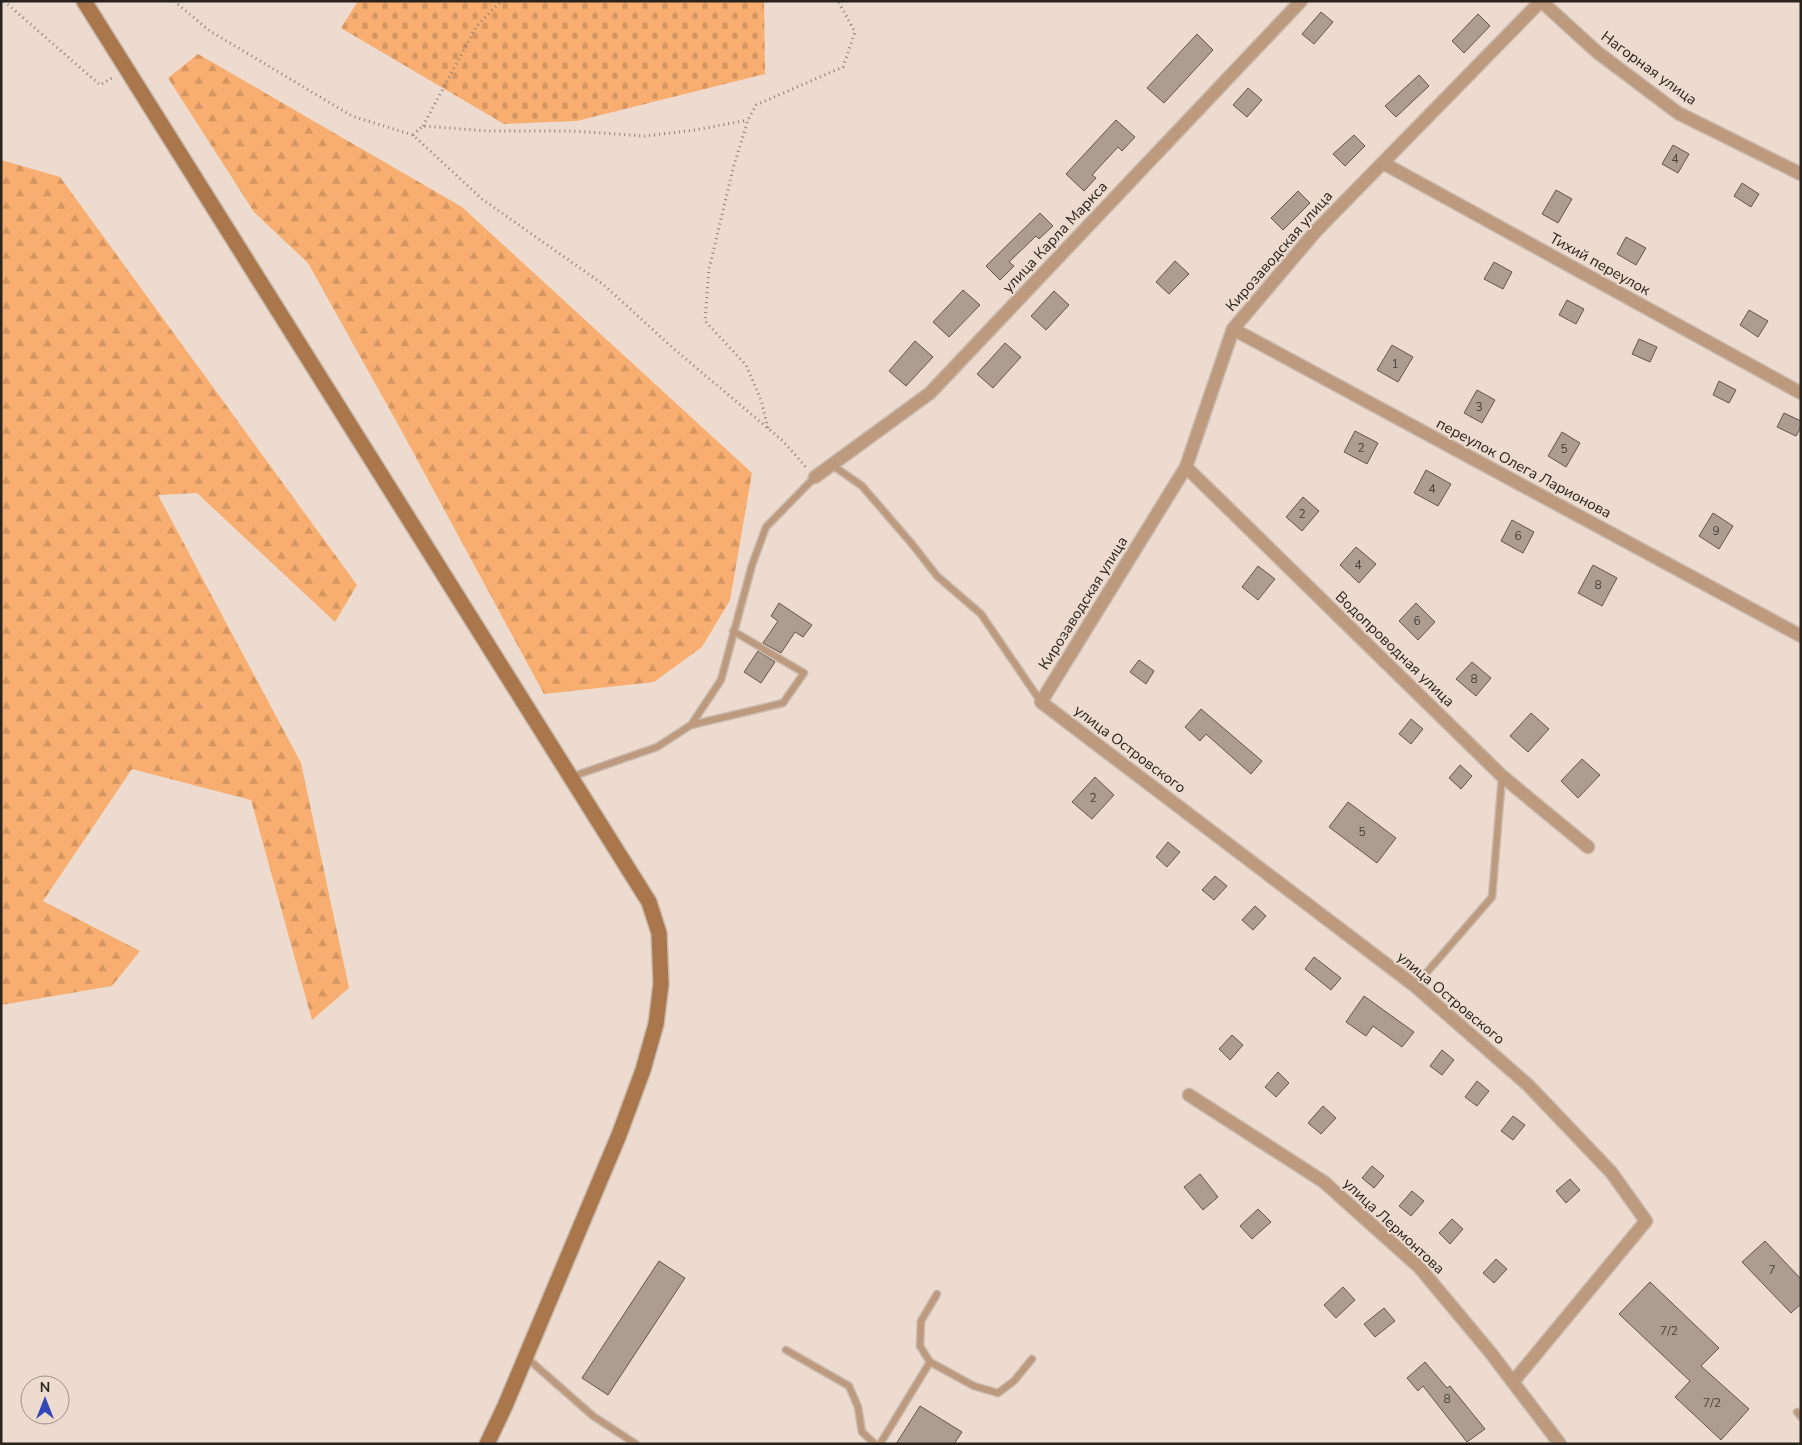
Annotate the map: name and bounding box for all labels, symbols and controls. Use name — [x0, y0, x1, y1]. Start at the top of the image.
street label: Нагорная улица — [1597, 26, 1701, 110]
house number: 4 — [1671, 151, 1679, 167]
street label: улица Карла Маркса — [998, 177, 1112, 297]
street label: Кирозаводская улица — [1221, 186, 1337, 316]
street label: Тихий переулок — [1546, 228, 1654, 300]
house number: 1 — [1391, 356, 1399, 372]
house number: 3 — [1475, 399, 1483, 415]
street label: переулок Олега Ларионова — [1433, 413, 1615, 523]
house number: 2 — [1357, 440, 1365, 456]
house number: 5 — [1560, 441, 1568, 457]
house number: 4 — [1428, 481, 1436, 497]
house number: 2 — [1298, 506, 1306, 522]
house number: 9 — [1712, 523, 1720, 539]
house number: 6 — [1514, 528, 1522, 544]
street label: Кирозаводская улица — [1034, 533, 1132, 673]
house number: 4 — [1354, 557, 1362, 573]
house number: 8 — [1594, 577, 1602, 593]
street label: Водопроводная улица — [1331, 587, 1459, 711]
house number: 6 — [1413, 613, 1421, 629]
house number: 8 — [1470, 671, 1478, 687]
street label: улица Островского — [1070, 700, 1190, 798]
house number: 2 — [1089, 790, 1097, 806]
house number: 5 — [1358, 824, 1366, 840]
street label: улица Островского — [1393, 947, 1509, 1049]
street label: улица Лермонтова — [1339, 1174, 1449, 1278]
house number: 7 — [1768, 1262, 1776, 1278]
house number: 7/2 — [1660, 1323, 1678, 1339]
north arrow — [20, 1375, 70, 1425]
text: N — [40, 1378, 50, 1397]
house number: 8 — [1443, 1391, 1451, 1407]
house number: 7/2 — [1703, 1395, 1721, 1411]

